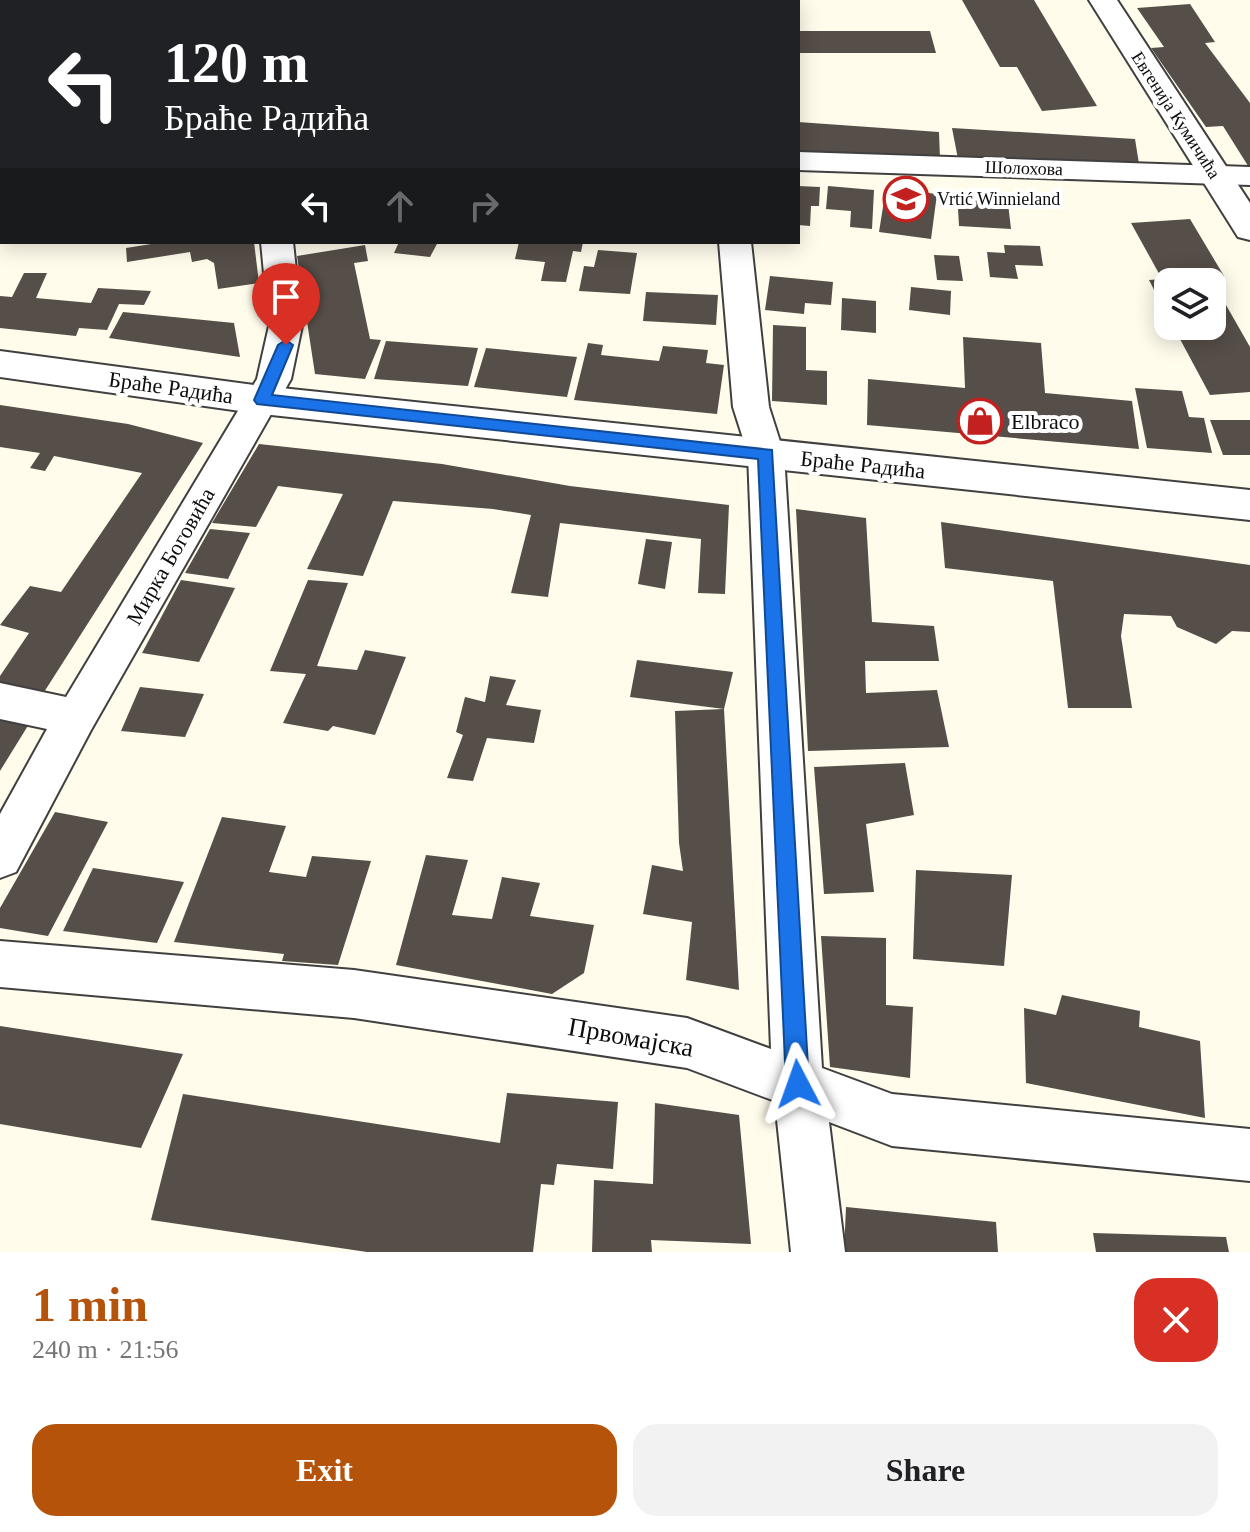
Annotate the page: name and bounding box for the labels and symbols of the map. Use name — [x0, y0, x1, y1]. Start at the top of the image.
street label: Евгенија Кумичића — [1127, 48, 1225, 182]
street label: Шолохова — [985, 157, 1063, 179]
school or university icon: Vrtić Winnieland — [882, 175, 930, 223]
place label: Vrtić Winnieland — [937, 189, 1060, 209]
pin — [252, 263, 320, 345]
street label: Браће Радића — [107, 366, 235, 409]
shop icon: Elbraco — [956, 397, 1004, 445]
place label: Elbraco — [1011, 409, 1079, 434]
street label: Браће Радића — [799, 446, 927, 484]
street label: Мирка Боговића — [121, 483, 220, 629]
street label: Првомајска — [566, 1012, 696, 1063]
position arrow — [756, 1042, 840, 1126]

